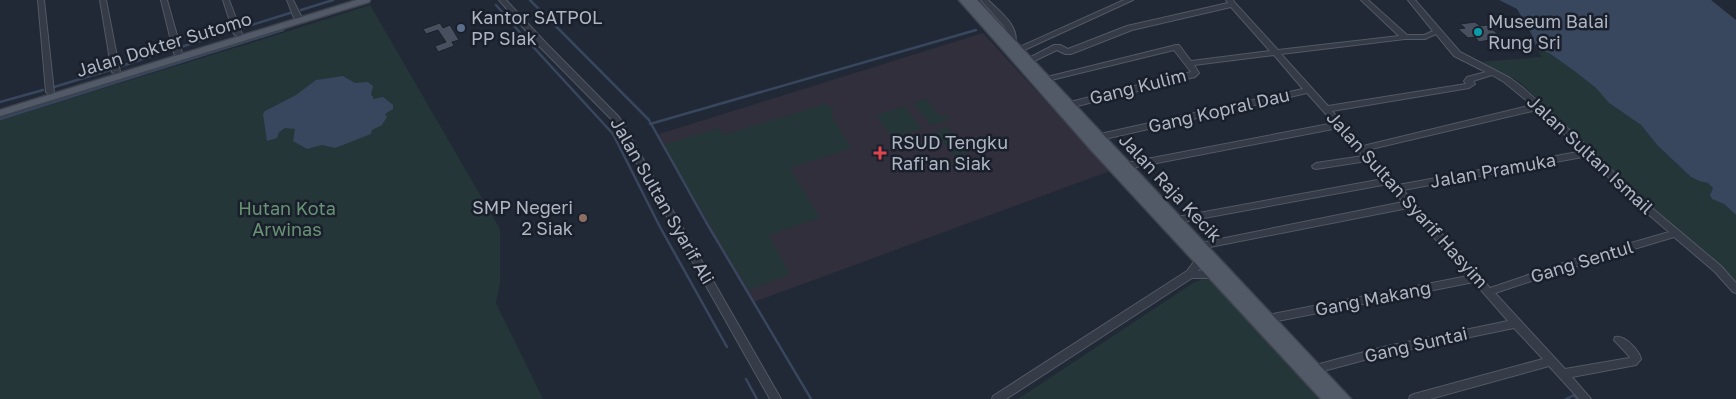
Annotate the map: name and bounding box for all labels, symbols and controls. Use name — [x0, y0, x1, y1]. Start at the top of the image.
place label: Kantor SATPOL PP SIak — [471, 6, 602, 49]
street label: Jalan Dokter Sutomo — [74, 7, 254, 81]
place label: Museum Balai Rung Sri — [1488, 10, 1609, 53]
marker: Kantor SATPOL PP SIak — [455, 22, 467, 34]
marker: Museum Balai Rung Sri — [1472, 26, 1484, 38]
street label: Gang Kulim — [1087, 63, 1188, 109]
street label: Gang Kopral Dau — [1146, 83, 1292, 137]
street label: Jalan Sultan Ismail — [1523, 90, 1658, 218]
street label: Jalan Sultan Syarif Hasyim — [1322, 106, 1493, 292]
street label: Jalan Sultan Syarif Ali — [606, 113, 720, 288]
street label: Jalan Raja Kecik — [1115, 128, 1227, 246]
place label: RSUD Tengku Rafi'an Siak — [891, 131, 1008, 174]
marker: RSUD Tengku Rafi'an Siak — [873, 146, 887, 160]
street label: Jalan Pramuka — [1428, 148, 1557, 192]
place label: SMP Negeri 2 Siak — [472, 196, 573, 239]
park label: Hutan Kota Arwinas — [238, 197, 336, 240]
marker: SMP Negeri 2 Siak — [577, 212, 589, 224]
street label: Gang Sentul — [1528, 235, 1636, 287]
street label: Gang Makang — [1313, 276, 1433, 320]
street label: Gang Suntai — [1362, 321, 1469, 367]

